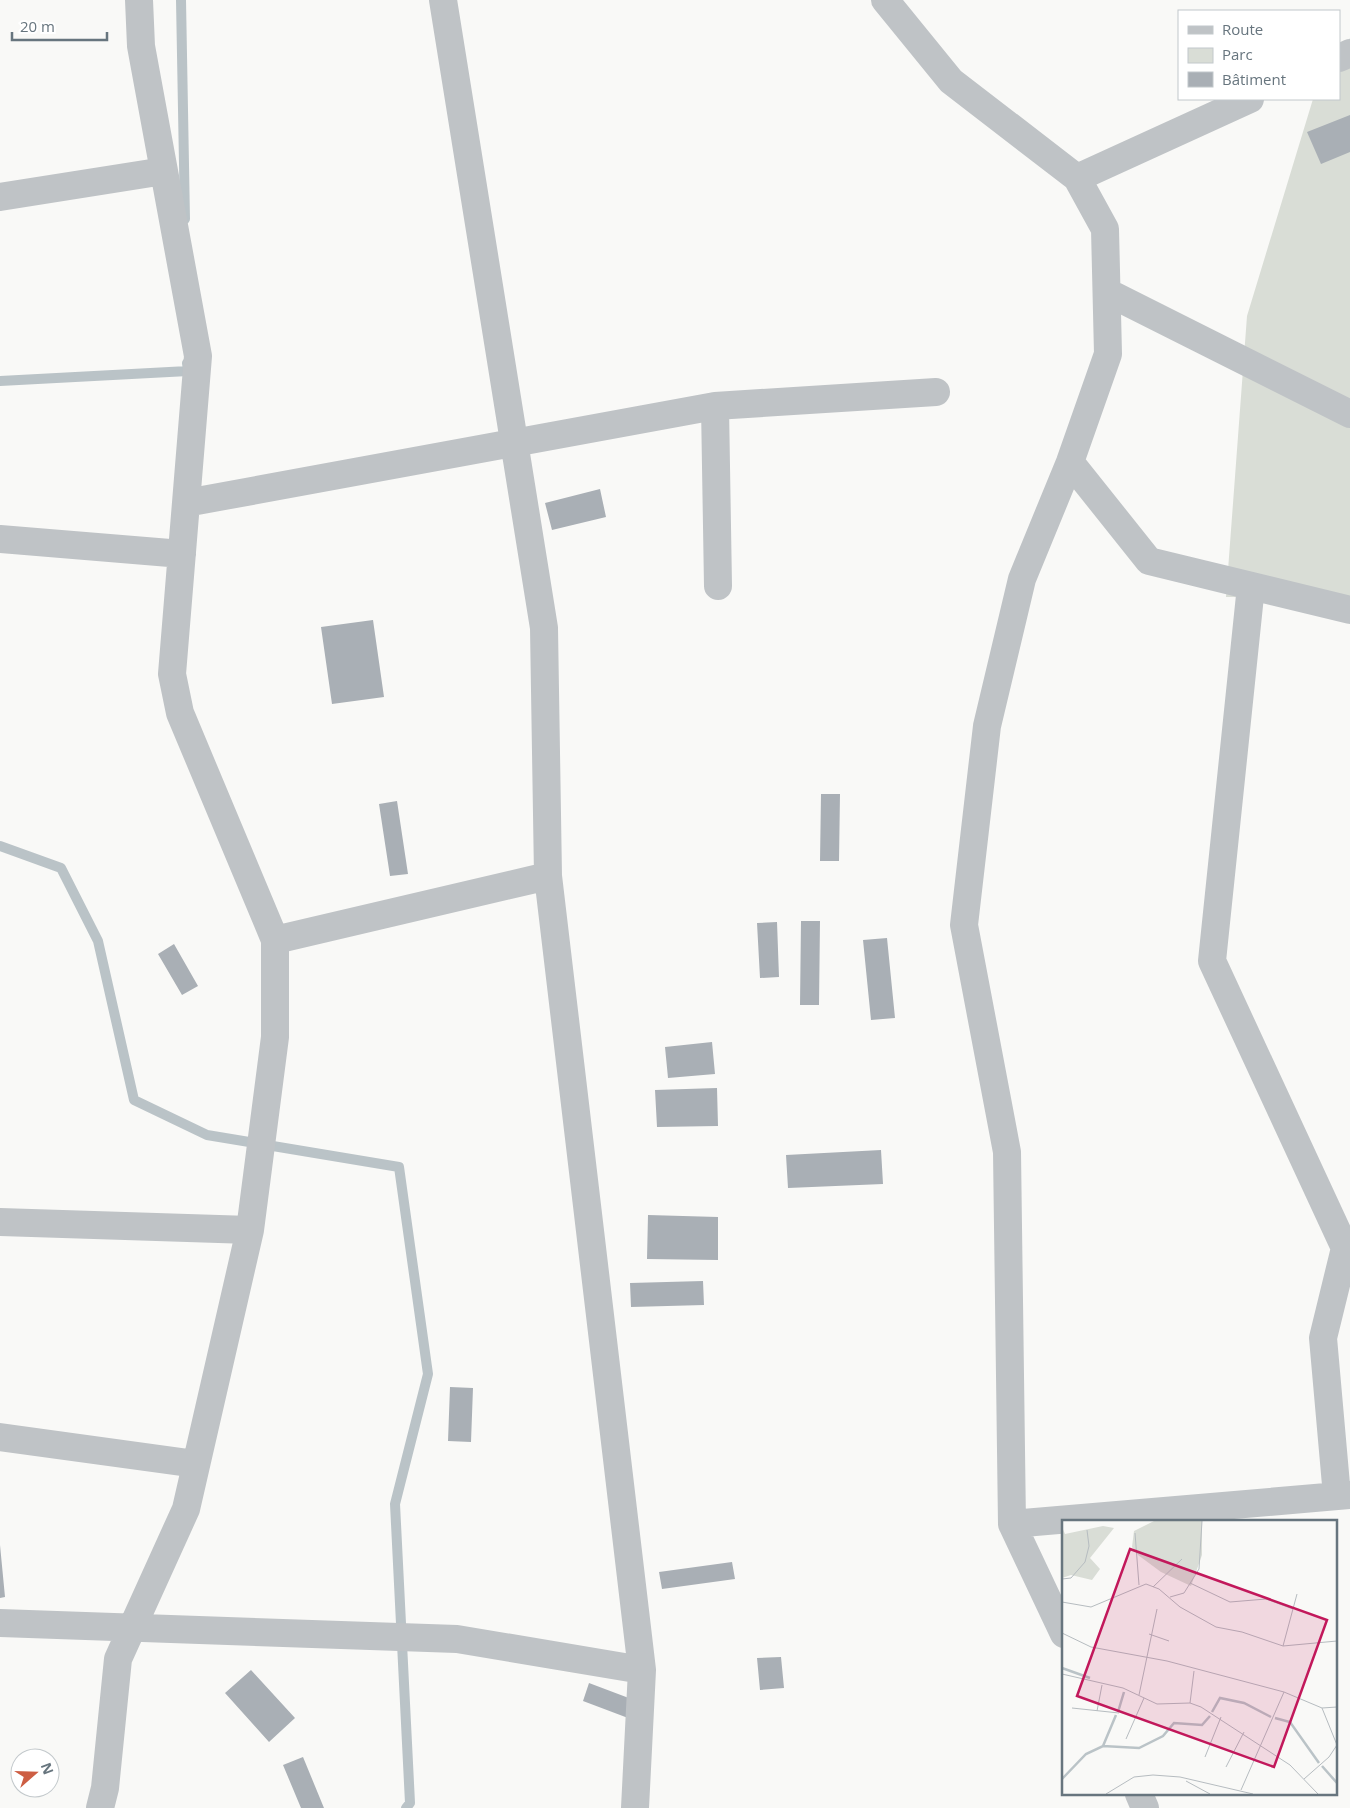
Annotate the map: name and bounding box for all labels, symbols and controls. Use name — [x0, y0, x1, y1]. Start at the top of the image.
scale bar — [12, 10, 108, 42]
legend — [1178, 10, 1340, 100]
text: 20 m — [20, 16, 55, 36]
text: Route — [1222, 19, 1263, 39]
text: Parc — [1222, 44, 1253, 64]
text: Bâtiment — [1222, 69, 1286, 89]
inset map — [1062, 1520, 1338, 1796]
north arrow — [10, 1748, 60, 1798]
text: N — [37, 1760, 59, 1777]

